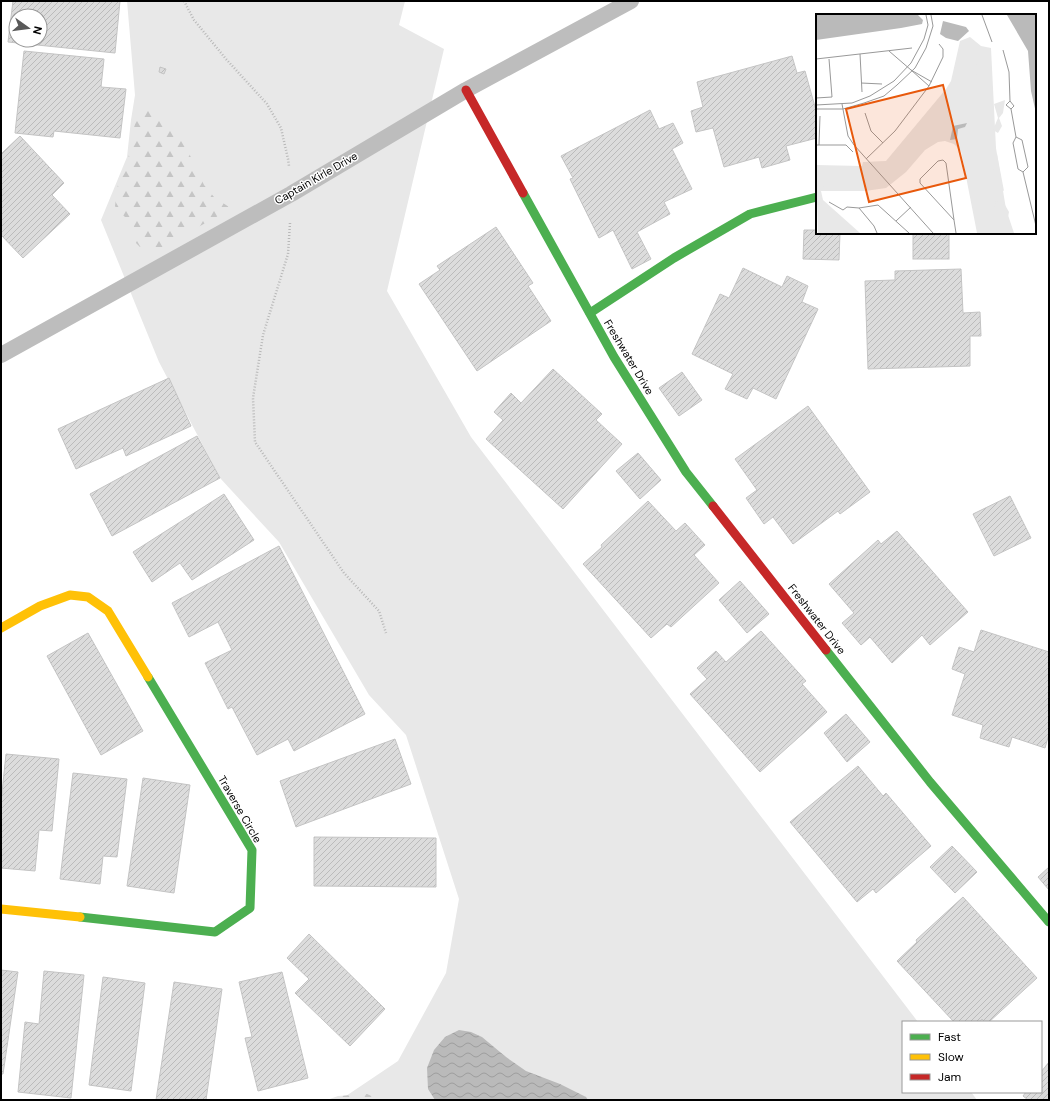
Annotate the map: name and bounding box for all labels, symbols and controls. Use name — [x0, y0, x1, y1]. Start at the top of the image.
north arrow — [8, 8, 48, 48]
inset map — [816, 14, 1036, 234]
text: N — [30, 25, 45, 36]
street label: Captain Kirle Drive — [272, 149, 360, 207]
street label: Freshwater Drive — [601, 317, 657, 397]
street label: Freshwater Drive — [785, 581, 849, 657]
street label: Traverse Circle — [215, 773, 265, 845]
legend — [902, 1021, 1042, 1093]
text: Fast — [938, 1029, 961, 1045]
text: Slow — [938, 1049, 964, 1065]
text: Jam — [938, 1069, 961, 1085]

